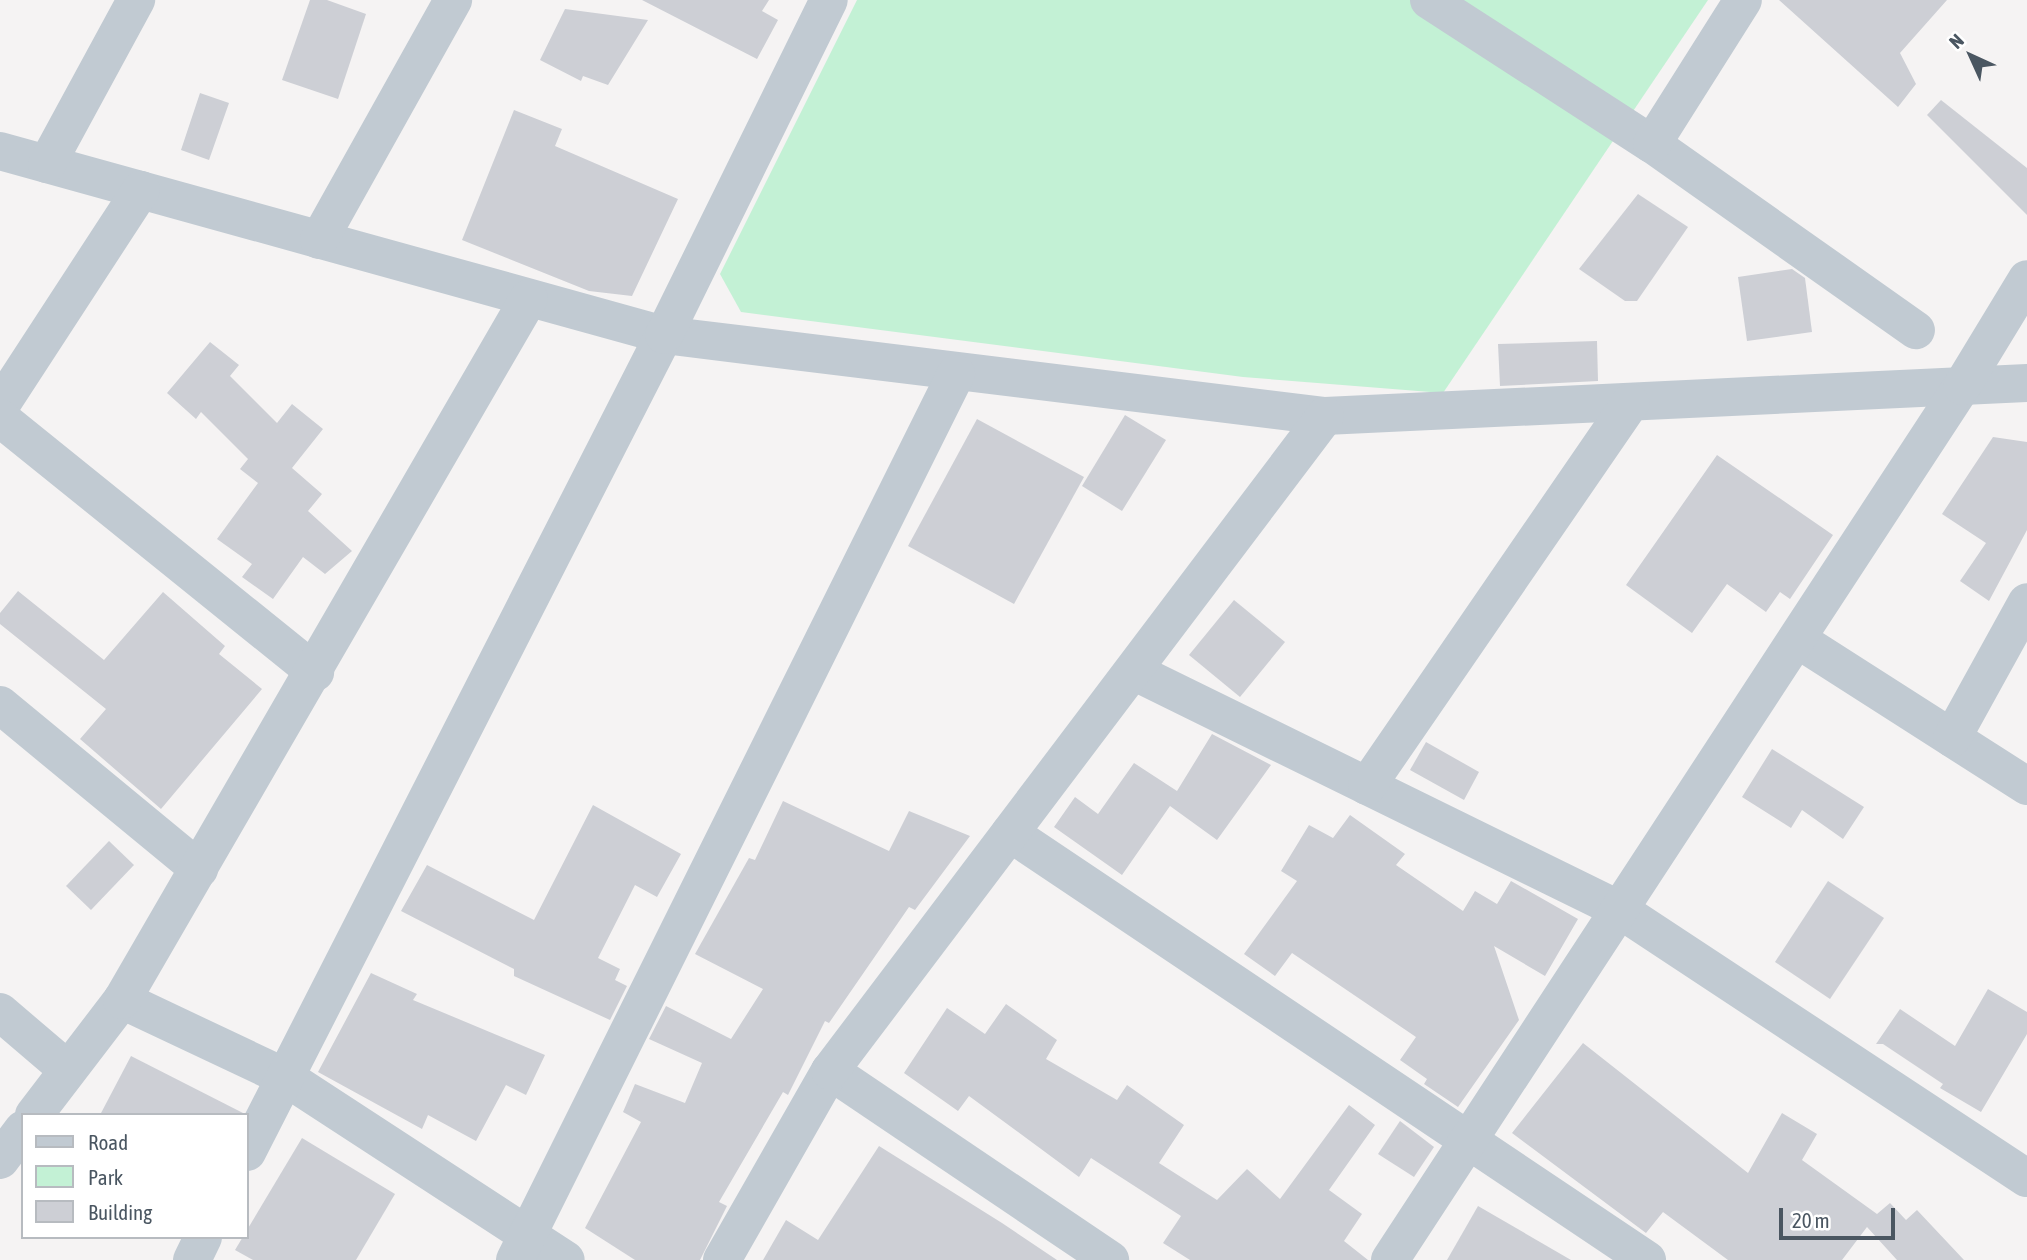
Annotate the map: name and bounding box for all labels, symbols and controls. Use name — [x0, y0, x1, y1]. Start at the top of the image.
north arrow — [1936, 21, 2006, 91]
text: N — [1944, 29, 1968, 53]
legend — [21, 1113, 248, 1239]
text: Road — [88, 1130, 128, 1154]
text: Park — [88, 1165, 123, 1189]
scale bar — [1782, 1194, 1898, 1238]
text: Building — [88, 1200, 152, 1224]
text: 20 m — [1792, 1208, 1830, 1232]

